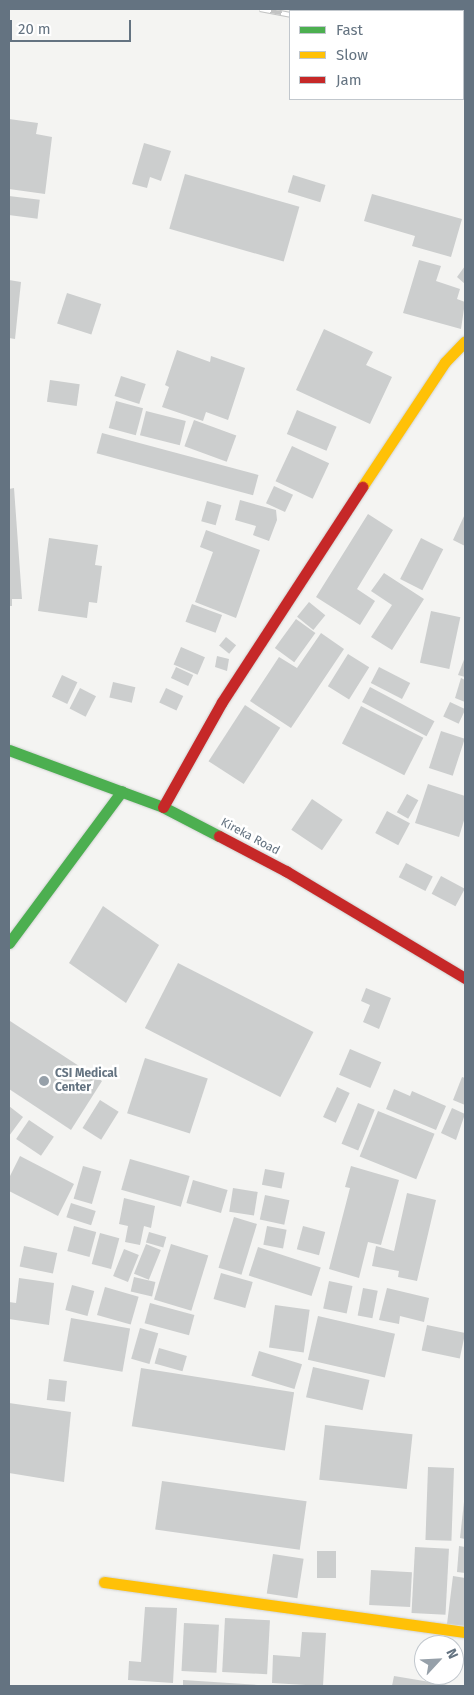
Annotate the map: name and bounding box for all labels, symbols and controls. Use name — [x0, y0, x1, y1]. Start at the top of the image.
scale bar — [12, 10, 134, 42]
legend — [289, 10, 464, 100]
text: 20 m — [18, 20, 51, 38]
text: Fast — [336, 21, 363, 39]
text: Slow — [336, 46, 368, 64]
text: Jam — [336, 71, 362, 89]
street label: Kireka Road — [218, 815, 282, 859]
place label: CSI Medical Center — [55, 1067, 117, 1095]
marker: CSI Medical Center — [37, 1074, 51, 1088]
north arrow — [414, 1635, 464, 1685]
text: N — [442, 1646, 462, 1662]

